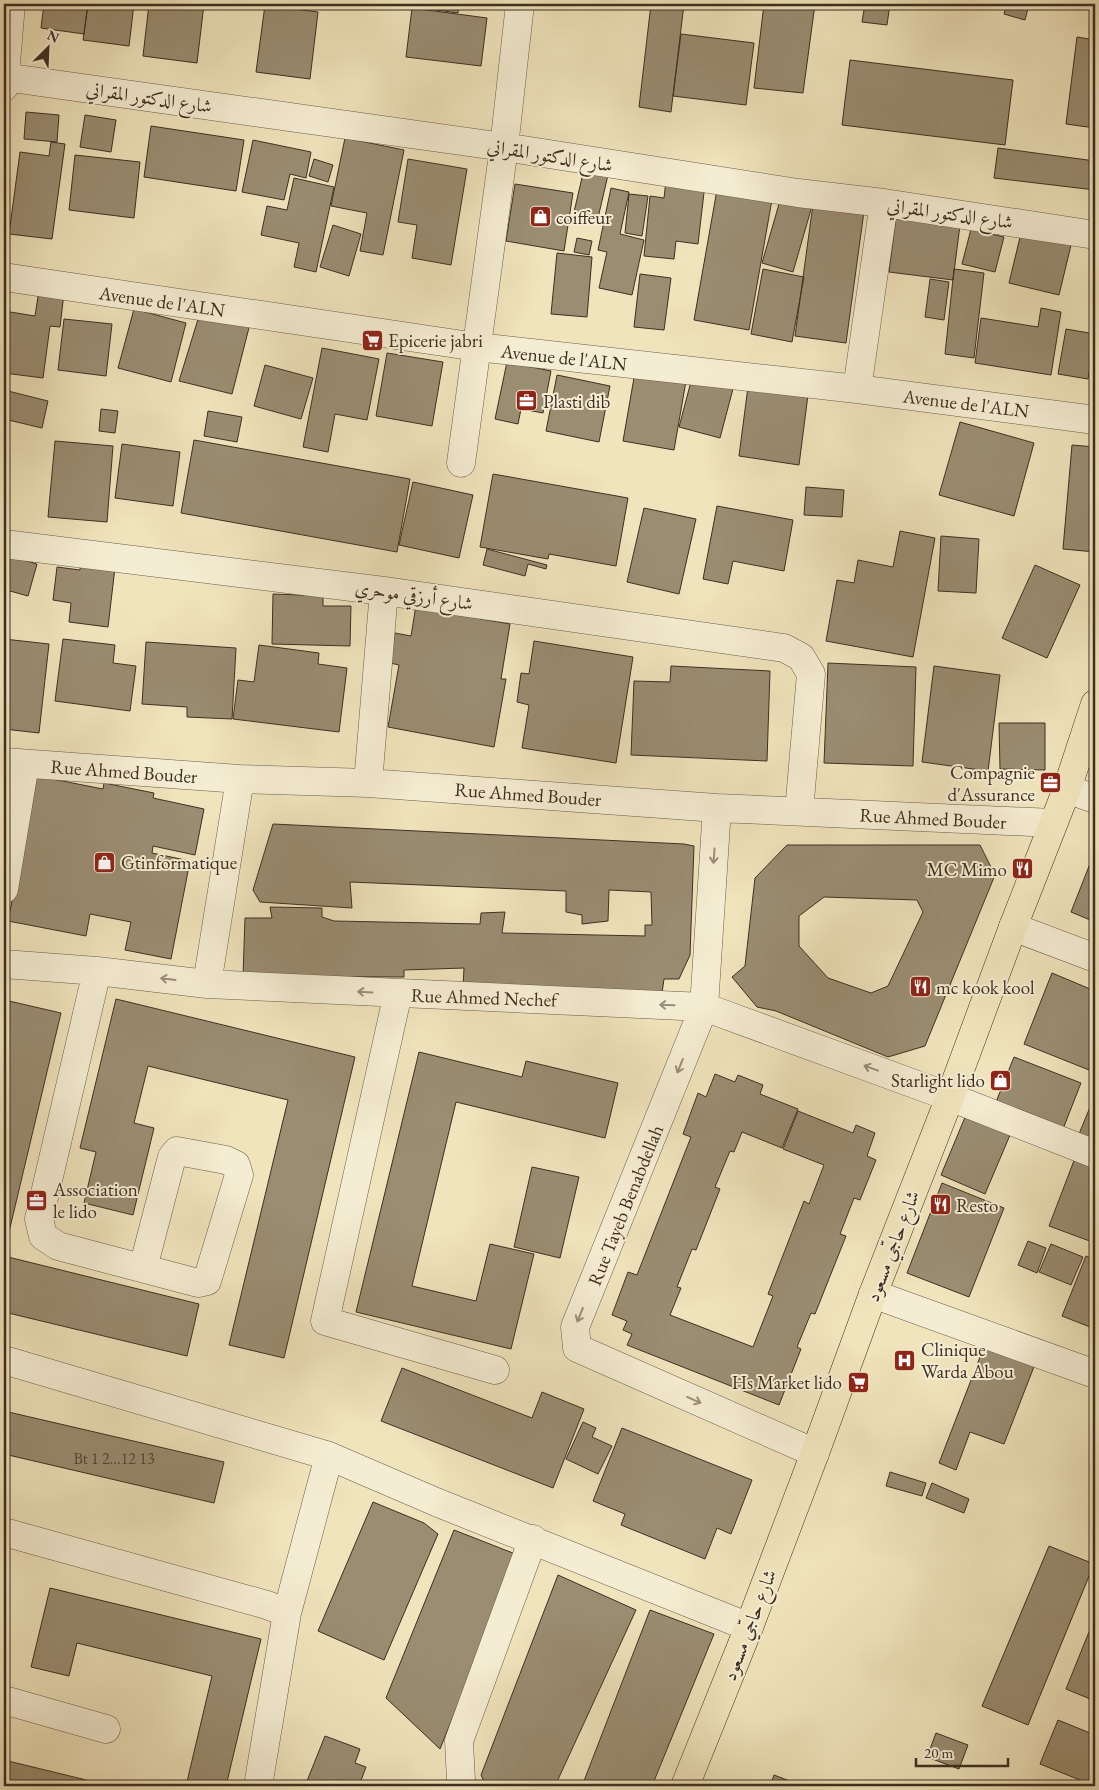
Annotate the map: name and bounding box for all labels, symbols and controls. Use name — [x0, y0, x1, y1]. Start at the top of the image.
north arrow — [22, 22, 72, 72]
text: N — [44, 26, 63, 47]
street label: شارع الدكتور المقراني — [84, 76, 213, 122]
street label: شارع الدكتور المقراني — [485, 133, 615, 181]
street label: شارع الدكتور المقراني — [885, 192, 1014, 238]
shop icon: coiffeur — [528, 205, 552, 229]
place label: coiffeur — [556, 205, 612, 230]
street label: Avenue de l'ALN — [96, 280, 226, 323]
supermarket icon: Epicerie jabri — [360, 328, 384, 352]
place label: Epicerie jabri — [388, 328, 483, 353]
street label: Avenue de l'ALN — [499, 338, 628, 377]
street label: Avenue de l'ALN — [900, 383, 1030, 424]
office icon: Plasti dib — [515, 389, 539, 413]
place label: Plasti dib — [543, 389, 610, 414]
street label: شارع أرزقي موحري — [353, 575, 475, 619]
street label: Rue Ahmed Bouder — [50, 754, 199, 789]
place label: Compagnie d'Assurance — [947, 760, 1035, 807]
office icon: Compagnie d'Assurance — [1039, 771, 1063, 795]
street label: Rue Ahmed Bouder — [454, 777, 603, 812]
street label: Rue Ahmed Bouder — [859, 802, 1008, 835]
one-way arrow — [709, 848, 718, 864]
shop icon: Gtinformatique — [93, 850, 117, 874]
place label: Gtinformatique — [121, 850, 237, 875]
place label: MC Mimo — [927, 857, 1007, 882]
restaurant icon: MC Mimo — [1011, 857, 1035, 881]
one-way arrow — [161, 974, 177, 984]
restaurant icon: mc kook kool — [908, 975, 932, 999]
place label: mc kook kool — [936, 975, 1035, 1000]
street label: Rue Ahmed Nechef — [410, 982, 560, 1013]
one-way arrow — [357, 987, 373, 996]
one-way arrow — [660, 1000, 676, 1010]
one-way arrow — [675, 1058, 684, 1074]
one-way arrow — [864, 1063, 880, 1072]
place label: Starlight lido — [891, 1068, 985, 1093]
shop icon: Starlight lido — [989, 1068, 1013, 1092]
street label: Rue Tayeb Benabdellah — [582, 1121, 669, 1289]
place label: Association le lido — [52, 1177, 138, 1224]
street label: شارع حاجّي مسعود — [860, 1187, 928, 1307]
office icon: Association le lido — [25, 1188, 49, 1212]
restaurant icon: Resto — [928, 1193, 952, 1217]
place label: Resto — [956, 1193, 998, 1218]
one-way arrow — [575, 1307, 585, 1322]
place label: Clinique Warda Abou — [921, 1337, 1014, 1384]
hospital icon: Clinique Warda Abou — [893, 1348, 917, 1372]
place label: Hs Market lido — [732, 1370, 842, 1395]
supermarket icon: Hs Market lido — [846, 1370, 870, 1394]
one-way arrow — [686, 1395, 701, 1405]
house number: Bt 1 2...12 13 — [73, 1448, 155, 1469]
street label: شارع حاجّي مسعود — [717, 1566, 785, 1686]
scale bar — [916, 1735, 1009, 1767]
text: 20 m — [924, 1743, 953, 1762]

